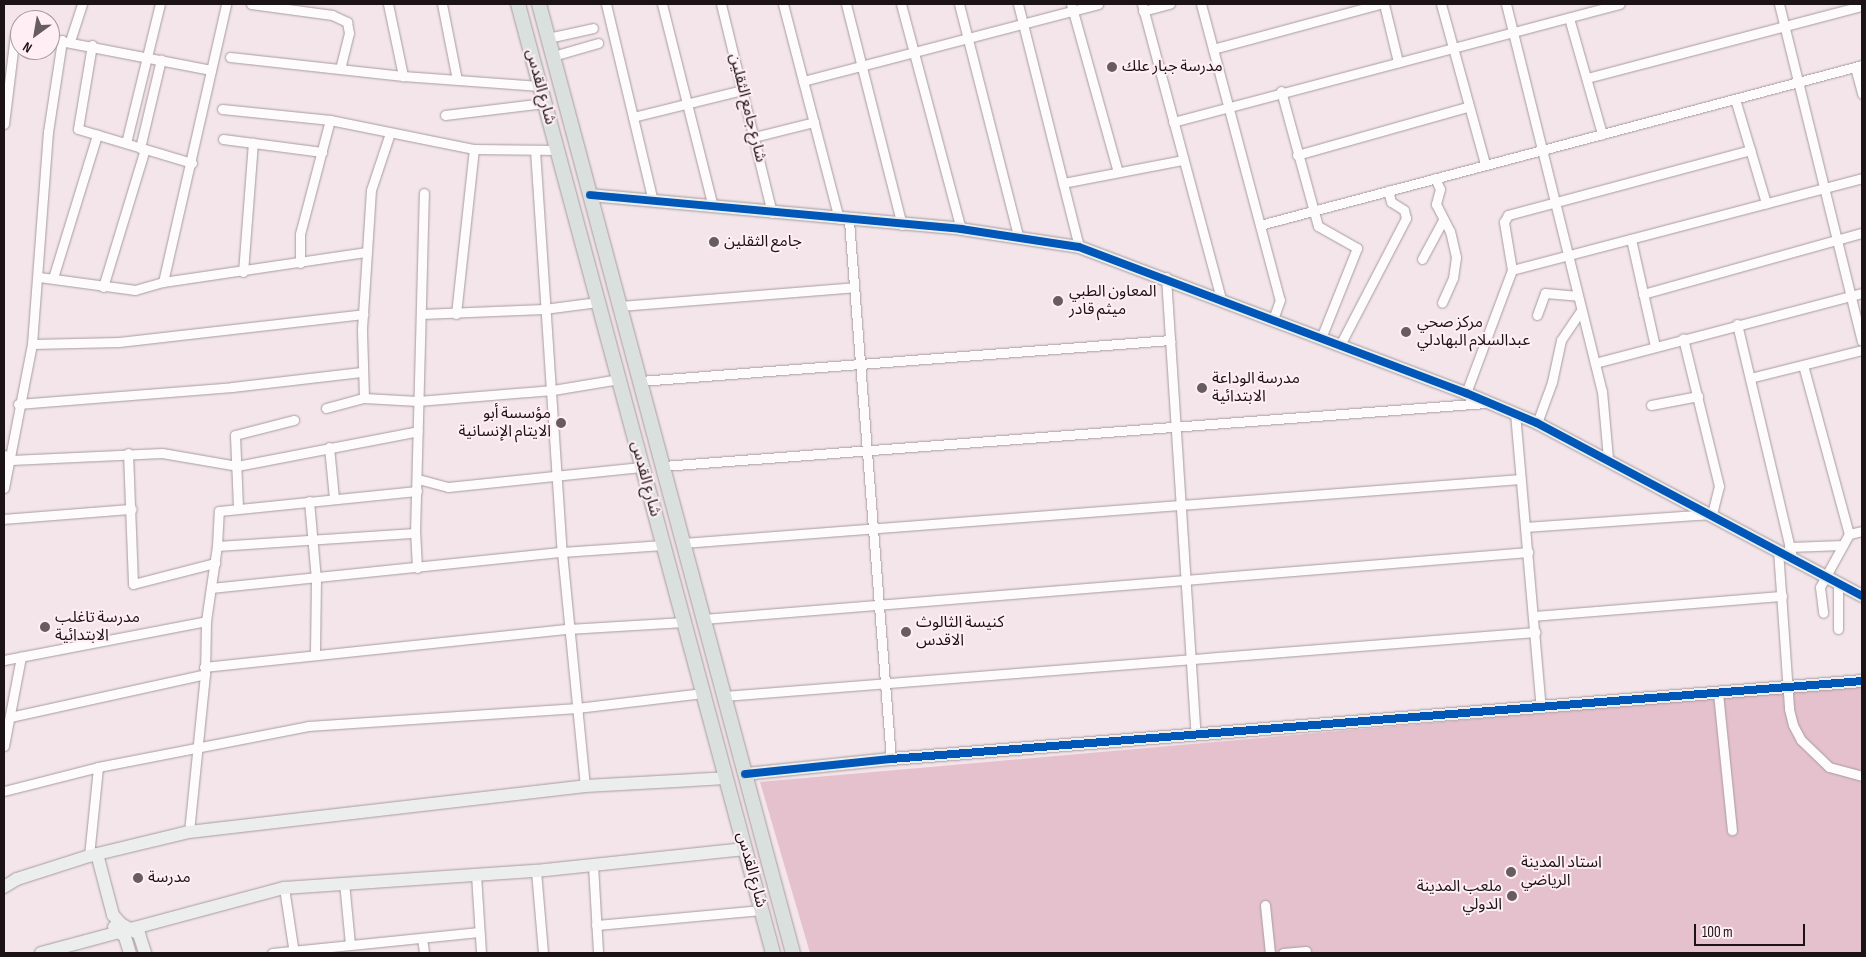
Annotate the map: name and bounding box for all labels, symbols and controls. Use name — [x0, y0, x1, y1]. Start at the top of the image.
north arrow — [10, 10, 60, 60]
text: N — [20, 38, 35, 56]
street label: شارع القدس — [521, 47, 559, 127]
street label: شارع جامع الثقلين — [724, 52, 770, 164]
place label: مدرسة جبار علك — [1122, 57, 1223, 77]
marker: مدرسة جبار علك — [1106, 61, 1118, 73]
place label: جامع الثقلين — [724, 232, 802, 252]
marker: جامع الثقلين — [708, 236, 720, 248]
place label: المعاون الطبي ميثم قادر — [1069, 282, 1156, 320]
marker: المعاون الطبي ميثم قادر — [1051, 294, 1065, 308]
place label: مركز صحي عبدالسلام البهادلي — [1417, 313, 1530, 351]
marker: مركز صحي عبدالسلام البهادلي — [1399, 325, 1413, 339]
place label: مدرسة الوداعة الابتدائية — [1212, 369, 1300, 407]
marker: مدرسة الوداعة الابتدائية — [1196, 382, 1208, 394]
place label: مؤسسة أبو الايتام الإنسانية — [458, 404, 551, 442]
marker: مؤسسة أبو الايتام الإنسانية — [555, 417, 567, 429]
street label: شارع القدس — [626, 439, 664, 519]
place label: مدرسة تاغلب الابتدائية — [55, 608, 140, 646]
place label: كنيسة الثالوث الاقدس — [916, 613, 1004, 651]
marker: مدرسة تاغلب الابتدائية — [39, 621, 51, 633]
marker: كنيسة الثالوث الاقدس — [900, 626, 912, 638]
street label: شارع القدس — [732, 830, 770, 910]
place label: استاد المدينة الرياضي — [1521, 853, 1602, 891]
marker: استاد المدينة الرياضي — [1505, 866, 1517, 878]
place label: مدرسة — [148, 868, 191, 888]
marker: مدرسة — [132, 872, 144, 884]
place label: ملعب المدينة الدولي — [1417, 877, 1502, 915]
marker: ملعب المدينة الدولي — [1506, 890, 1518, 902]
scale bar — [1696, 914, 1807, 946]
text: 100 m — [1702, 923, 1733, 942]

